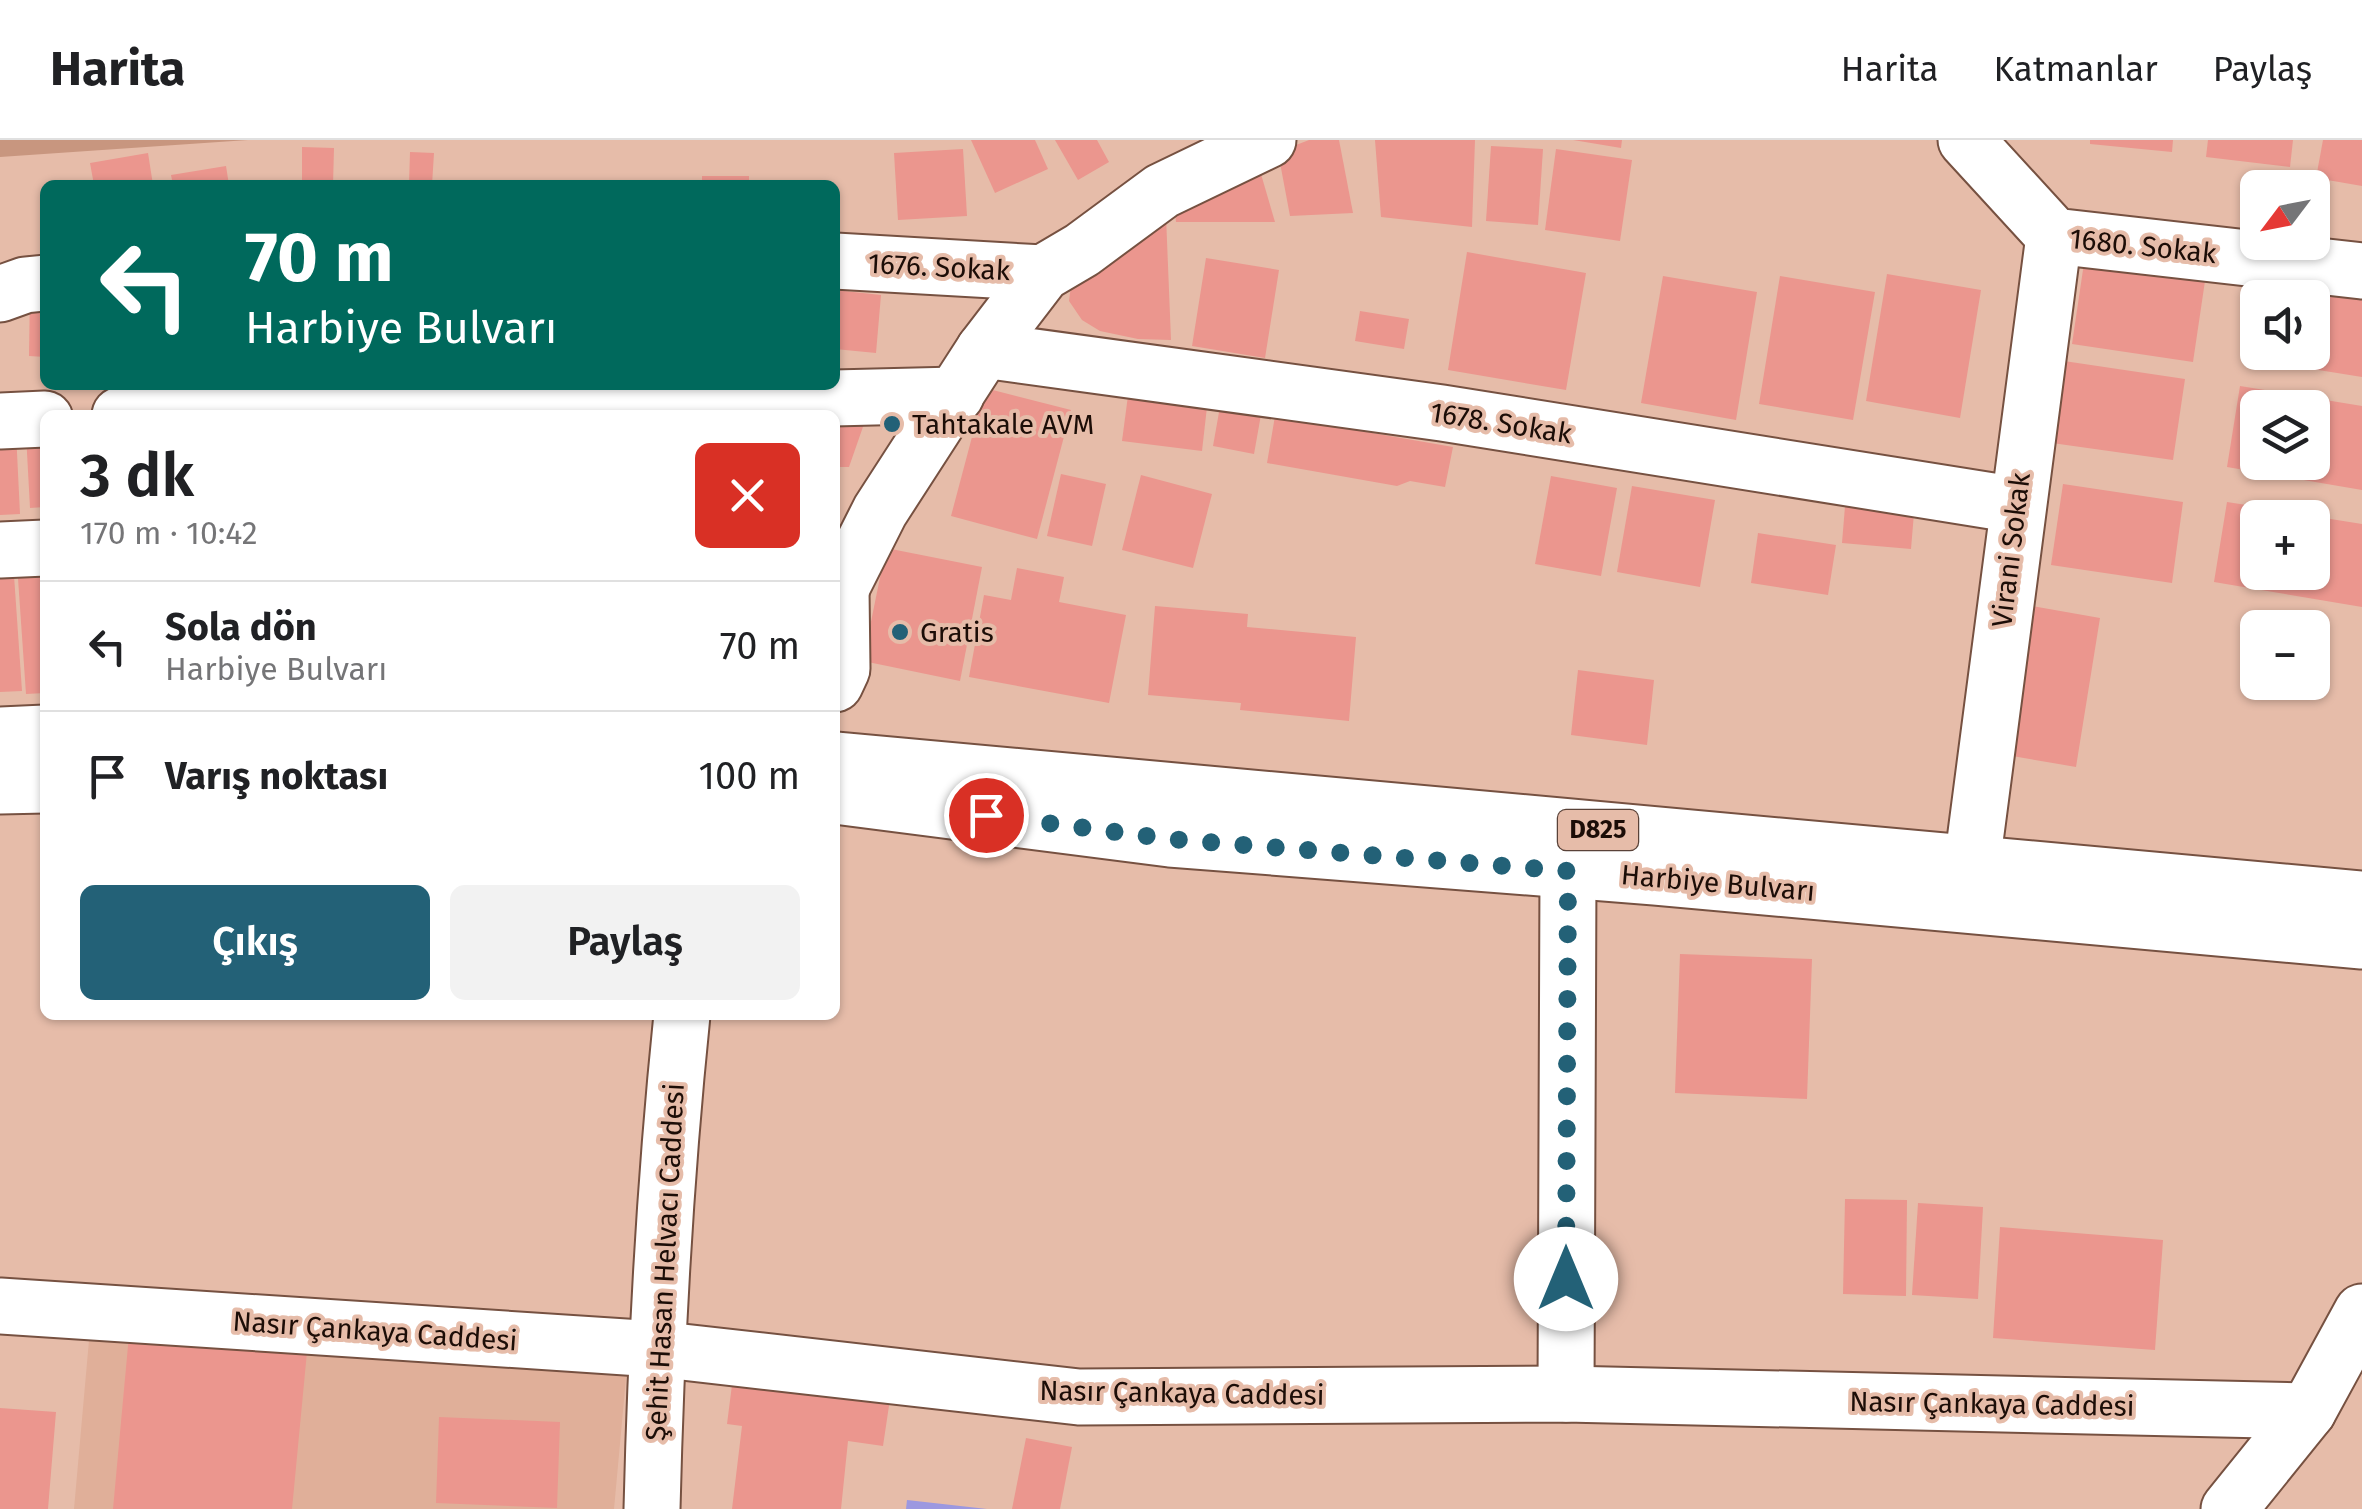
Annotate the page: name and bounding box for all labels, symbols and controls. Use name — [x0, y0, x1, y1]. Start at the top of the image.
text: Harita — [50, 40, 185, 98]
text: Harita — [1841, 48, 1939, 90]
text: Katmanlar — [1994, 48, 2158, 90]
text: Paylaş — [2213, 48, 2312, 90]
north arrow — [2240, 170, 2330, 260]
map controls — [2240, 170, 2330, 700]
text: 70 m — [245, 216, 394, 300]
icon: left — [80, 220, 210, 350]
street label: 1680. Sokak — [2068, 222, 2219, 270]
street label: 1676. Sokak — [867, 247, 1012, 287]
button: sound — [2240, 280, 2330, 370]
text: Harbiye Bulvarı — [245, 301, 558, 355]
button: layers — [2240, 390, 2330, 480]
street label: 1678. Sokak — [1428, 396, 1575, 451]
place label: Tahtakale AVM — [912, 408, 1094, 441]
marker: Tahtakale AVM — [881, 413, 903, 435]
text: 3 dk — [80, 440, 194, 512]
button: close — [695, 443, 800, 548]
street label: Virani Sokak — [1985, 470, 2037, 629]
button: + — [2240, 500, 2330, 590]
text: 170 m · 10:42 — [80, 514, 258, 552]
text: Sola dön — [165, 604, 317, 650]
button: − — [2240, 610, 2330, 700]
place label: Gratis — [920, 616, 994, 649]
icon: left — [80, 619, 135, 674]
marker: Gratis — [889, 621, 911, 643]
text: 70 m — [720, 623, 800, 669]
text: Harbiye Bulvarı — [165, 650, 387, 688]
icon: arrive — [80, 749, 135, 804]
text: Varış noktası — [165, 753, 388, 799]
text: 100 m — [699, 753, 800, 799]
pin — [944, 773, 1029, 858]
icon: arrive — [959, 788, 1014, 843]
road number: D825 — [1558, 810, 1638, 850]
street label: Harbiye Bulvarı — [1620, 858, 1816, 908]
button: Çıkış — [80, 885, 430, 1000]
button: Paylaş — [450, 885, 800, 1000]
street label: Şehit Hasan Helvacı Caddesi — [639, 1082, 691, 1442]
position arrow — [1514, 1227, 1618, 1331]
street label: Nasır Çankaya Caddesi — [232, 1305, 518, 1357]
street label: Nasır Çankaya Caddesi — [1039, 1374, 1325, 1412]
street label: Nasır Çankaya Caddesi — [1849, 1385, 2135, 1423]

